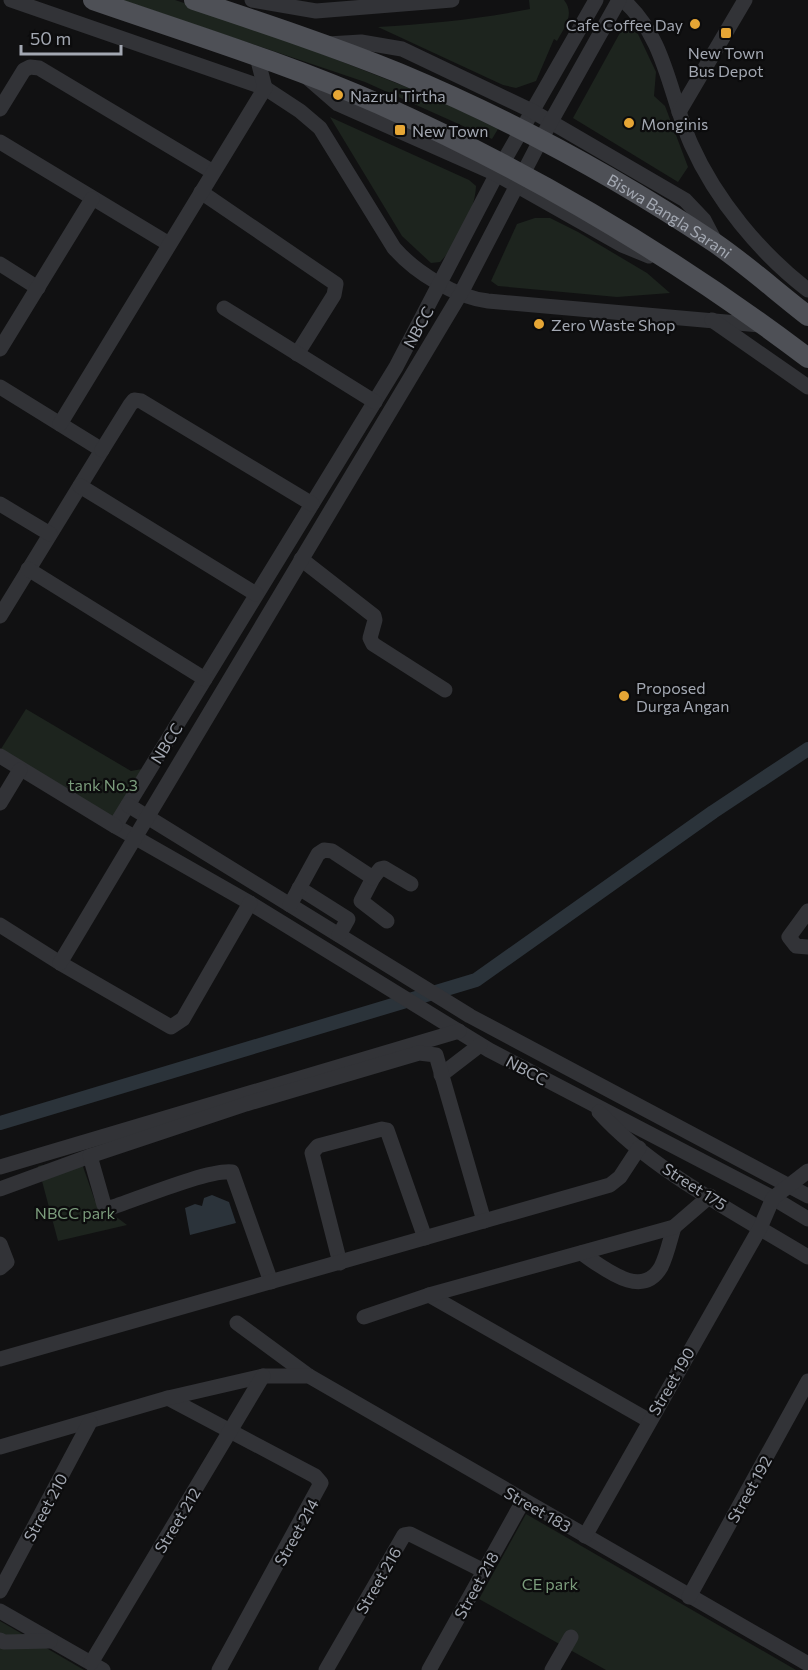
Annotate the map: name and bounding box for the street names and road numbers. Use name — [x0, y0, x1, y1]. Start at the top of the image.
street label: Biswa Bangla Sarani — [604, 169, 736, 262]
street label: NBCC — [399, 303, 437, 351]
street label: NBCC — [146, 719, 186, 767]
street label: NBCC — [503, 1051, 551, 1089]
street label: Street 175 — [659, 1158, 731, 1214]
street label: Street 190 — [644, 1344, 698, 1418]
street label: Street 192 — [723, 1452, 775, 1526]
street label: Street 210 — [19, 1470, 71, 1544]
street label: Street 183 — [501, 1482, 575, 1536]
street label: Street 212 — [150, 1484, 204, 1556]
street label: Street 214 — [270, 1495, 322, 1569]
street label: Street 216 — [351, 1543, 405, 1617]
street label: Street 218 — [450, 1548, 502, 1622]

